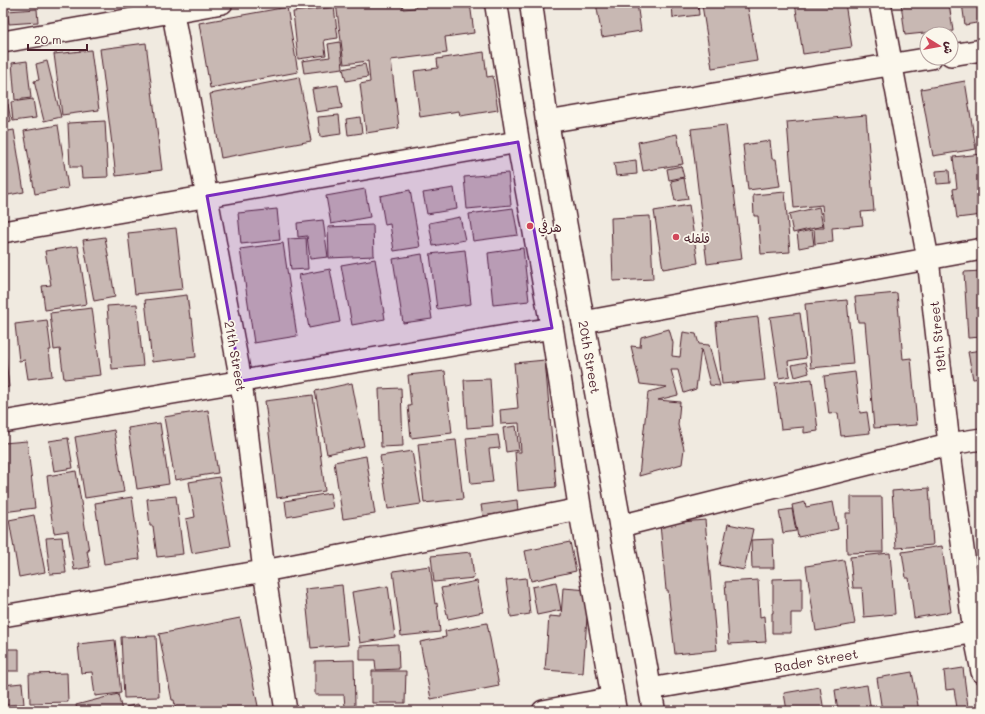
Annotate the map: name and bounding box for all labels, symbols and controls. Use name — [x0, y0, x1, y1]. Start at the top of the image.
scale bar — [28, 26, 87, 52]
north arrow — [919, 26, 959, 66]
text: 20 m — [34, 31, 62, 47]
text: ش — [941, 41, 958, 55]
place label: هرفي — [538, 218, 562, 237]
marker: هرفي — [525, 221, 535, 231]
place label: فلفله — [684, 229, 710, 246]
marker: فلفله — [671, 232, 681, 242]
street label: 19th Street — [925, 300, 949, 374]
street label: 21th Street — [221, 319, 251, 393]
street label: 20th Street — [575, 319, 605, 395]
street label: Bader Street — [773, 644, 859, 676]

